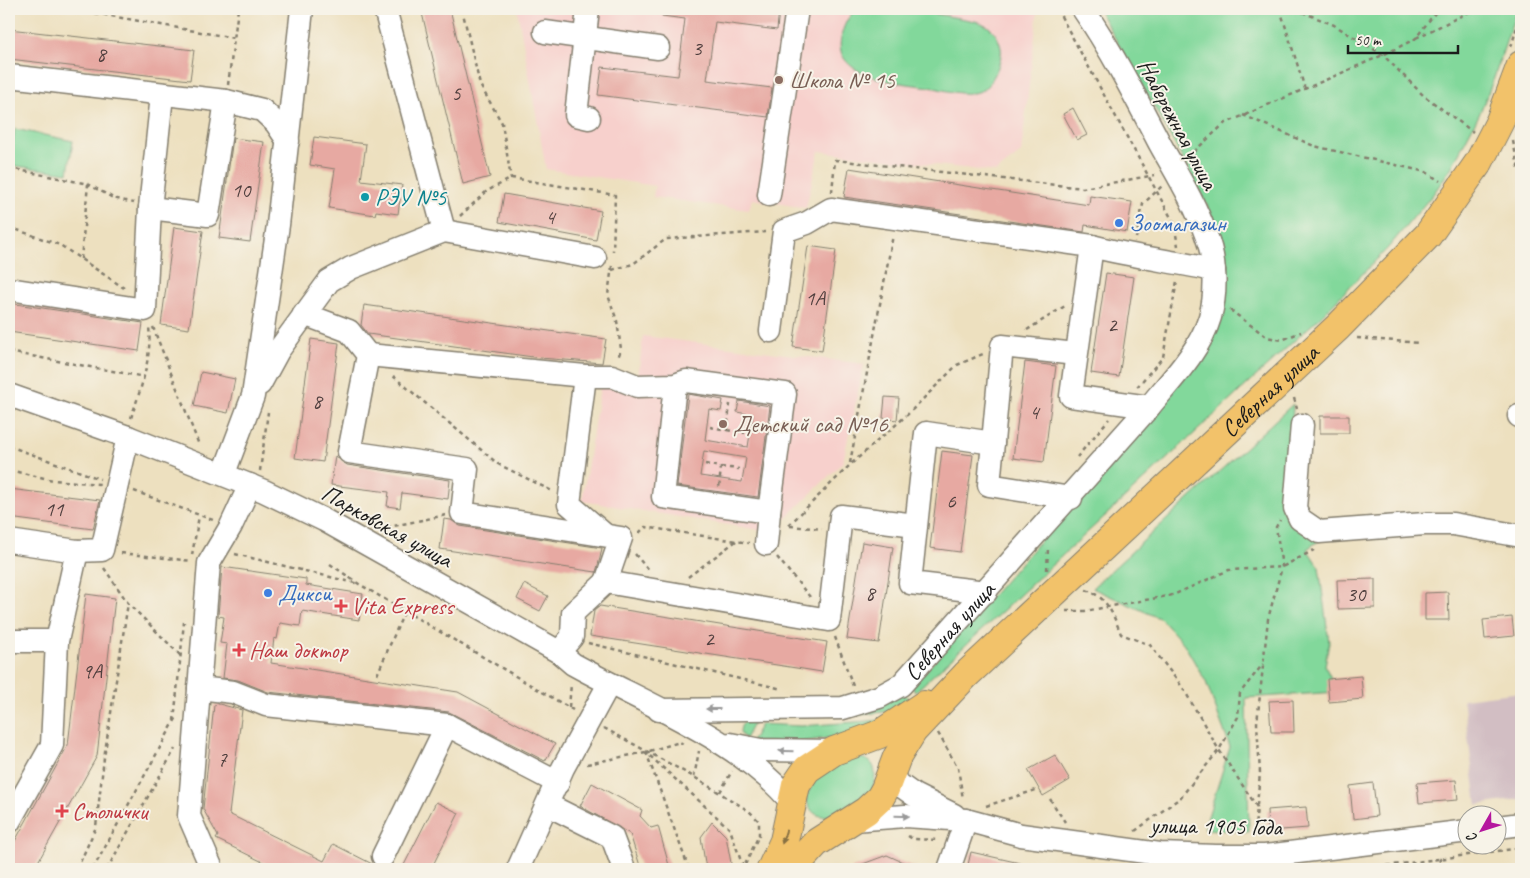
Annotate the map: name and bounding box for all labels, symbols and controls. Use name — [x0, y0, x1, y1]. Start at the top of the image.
scale bar — [1348, 22, 1458, 54]
text: 50 m — [1355, 31, 1382, 50]
house number: 3 — [692, 35, 703, 61]
house number: 8 — [96, 41, 108, 67]
street label: Набережная улица — [1131, 53, 1226, 196]
place label: Школа № 15 — [789, 65, 896, 95]
marker: Школа № 15 — [773, 74, 785, 86]
house number: 5 — [451, 80, 462, 106]
house number: 10 — [232, 177, 252, 203]
place label: РЭУ №5 — [375, 182, 448, 212]
marker: РЭУ №5 — [359, 191, 371, 203]
house number: 4 — [545, 204, 557, 230]
place label: Зоомагазин — [1129, 208, 1228, 238]
marker: Зоомагазин — [1113, 217, 1125, 229]
house number: 1А — [805, 285, 826, 311]
house number: 2 — [1107, 312, 1118, 338]
street label: Северная улица — [1215, 337, 1326, 444]
house number: 8 — [312, 388, 324, 414]
house number: 4 — [1029, 399, 1041, 425]
place label: Детский сад №16 — [733, 409, 889, 439]
marker: Детский сад №16 — [717, 418, 729, 430]
street label: Парковская улица — [316, 478, 459, 575]
house number: 6 — [946, 488, 956, 514]
house number: 11 — [45, 496, 65, 522]
street label: Северная улица — [897, 574, 1002, 687]
place label: Дикси — [278, 578, 333, 608]
house number: 8 — [865, 580, 877, 606]
house number: 30 — [1347, 581, 1367, 607]
marker: Дикси — [262, 587, 274, 599]
place label: Vita Express — [351, 591, 455, 621]
marker: Vita Express — [335, 600, 347, 612]
house number: 2 — [704, 626, 715, 652]
place label: Наш доктор — [249, 635, 350, 665]
marker: Наш доктор — [233, 644, 245, 656]
house number: 9А — [82, 658, 103, 684]
one-way arrow — [705, 705, 721, 713]
house number: 7 — [217, 746, 228, 772]
one-way arrow — [777, 747, 793, 755]
place label: Столички — [72, 796, 150, 826]
marker: Столички — [56, 805, 68, 817]
north arrow — [1458, 806, 1508, 856]
street label: улица 1905 Года — [1148, 810, 1283, 842]
one-way arrow — [894, 812, 910, 820]
text: С — [1462, 828, 1481, 846]
one-way arrow — [780, 830, 788, 845]

